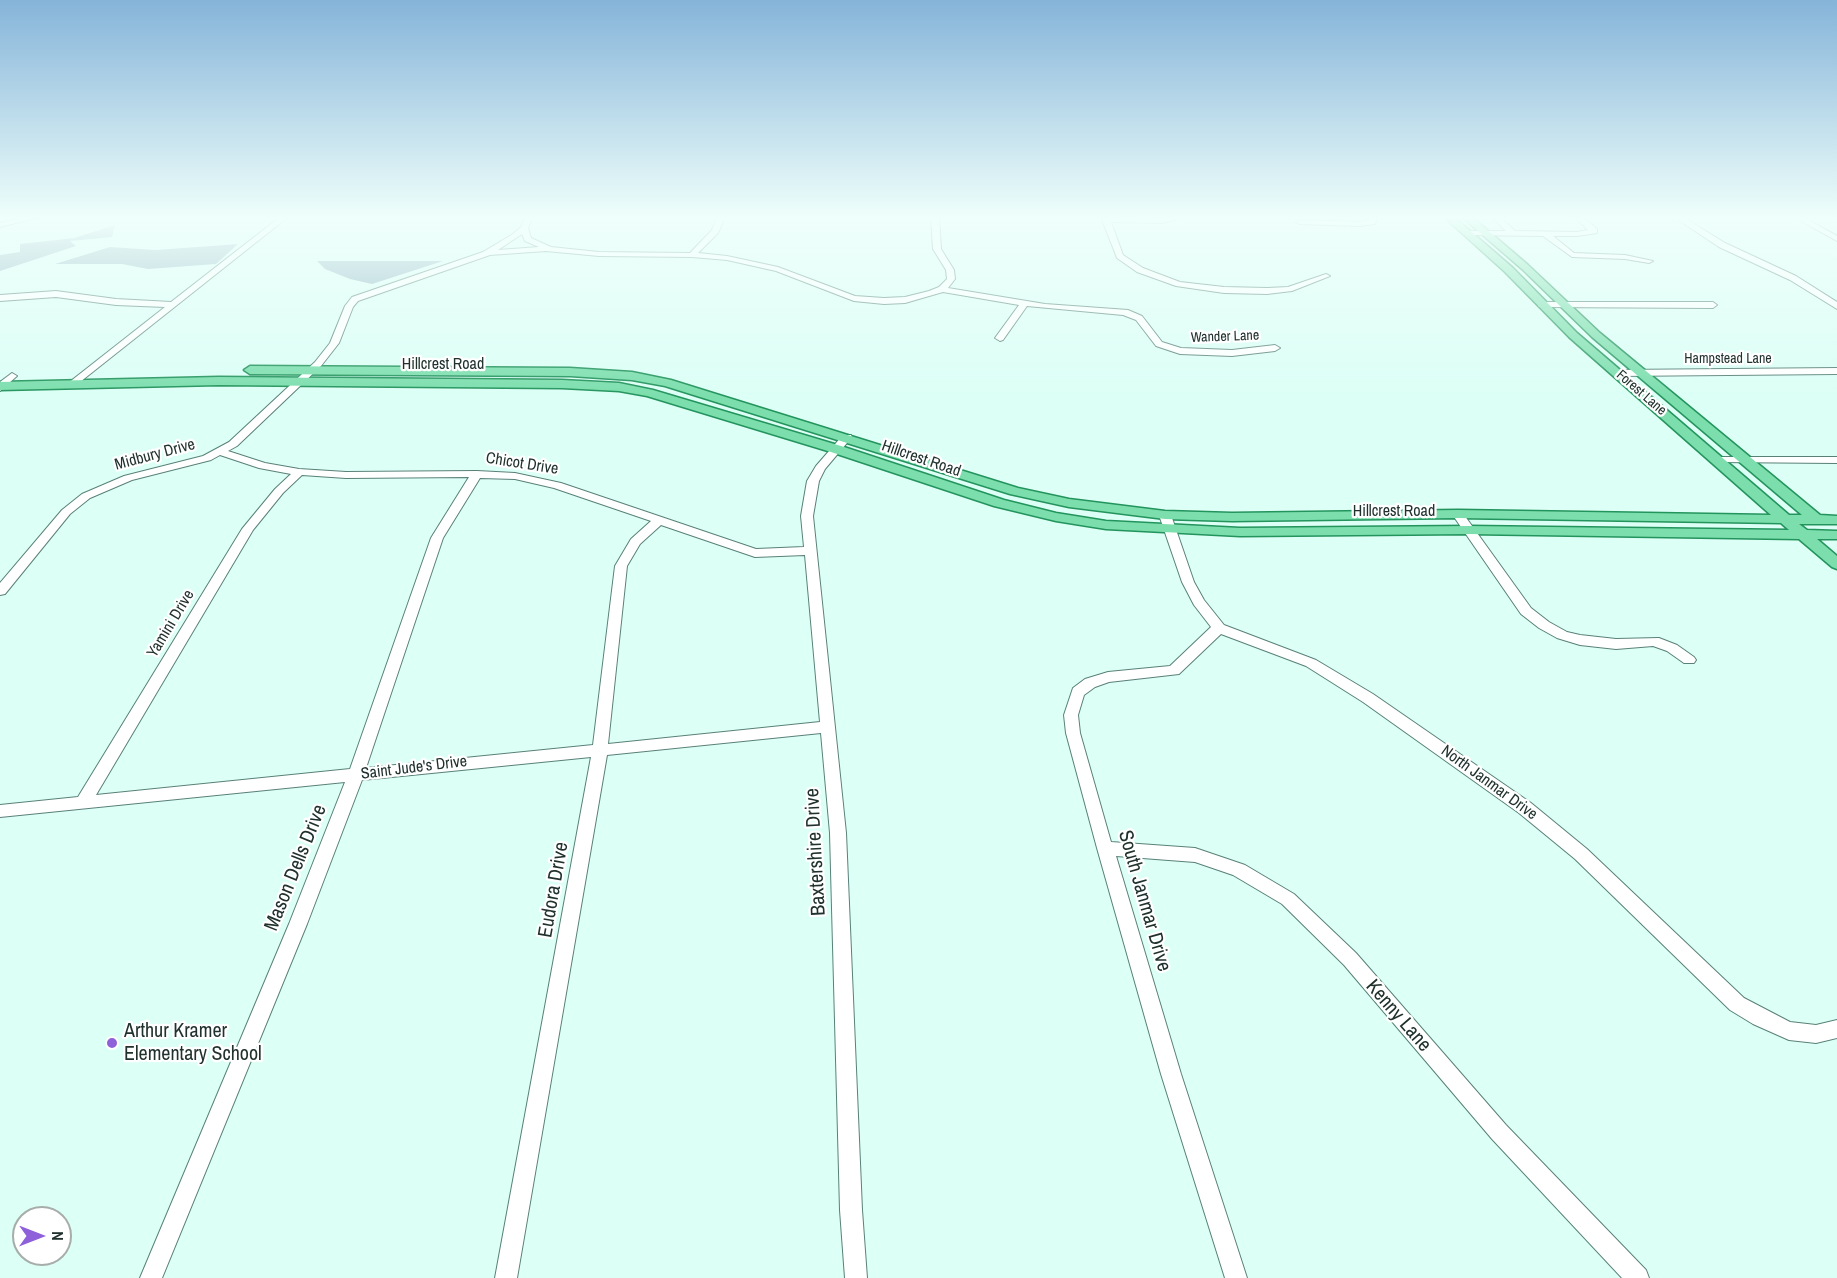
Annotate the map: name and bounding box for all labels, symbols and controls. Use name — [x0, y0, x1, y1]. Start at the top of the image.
street label: Wander Lane — [1190, 327, 1260, 347]
street label: Hampstead Lane — [1684, 351, 1772, 367]
street label: Hillcrest Road — [402, 355, 484, 375]
street label: Forest Lane — [1613, 367, 1669, 419]
street label: Midbury Drive — [113, 435, 197, 475]
street label: Hillcrest Road — [879, 437, 963, 481]
street label: Chicot Drive — [484, 449, 560, 479]
street label: Hillcrest Road — [1353, 502, 1435, 522]
street label: Yamini Drive — [143, 587, 199, 661]
street label: North Janmar Drive — [1437, 742, 1541, 824]
street label: Saint Jude's Drive — [360, 752, 468, 784]
street label: Baxtershire Drive — [801, 788, 831, 916]
street label: Mason Dells Drive — [260, 801, 332, 935]
street label: South Janmar Drive — [1112, 828, 1176, 974]
street label: Eudora Drive — [534, 840, 574, 940]
street label: Kenny Lane — [1360, 975, 1436, 1057]
place label: Arthur Kramer Elementary School — [124, 1020, 262, 1067]
marker: Arthur Kramer Elementary School — [105, 1036, 119, 1050]
north arrow — [12, 1206, 72, 1266]
text: N — [47, 1231, 69, 1241]

